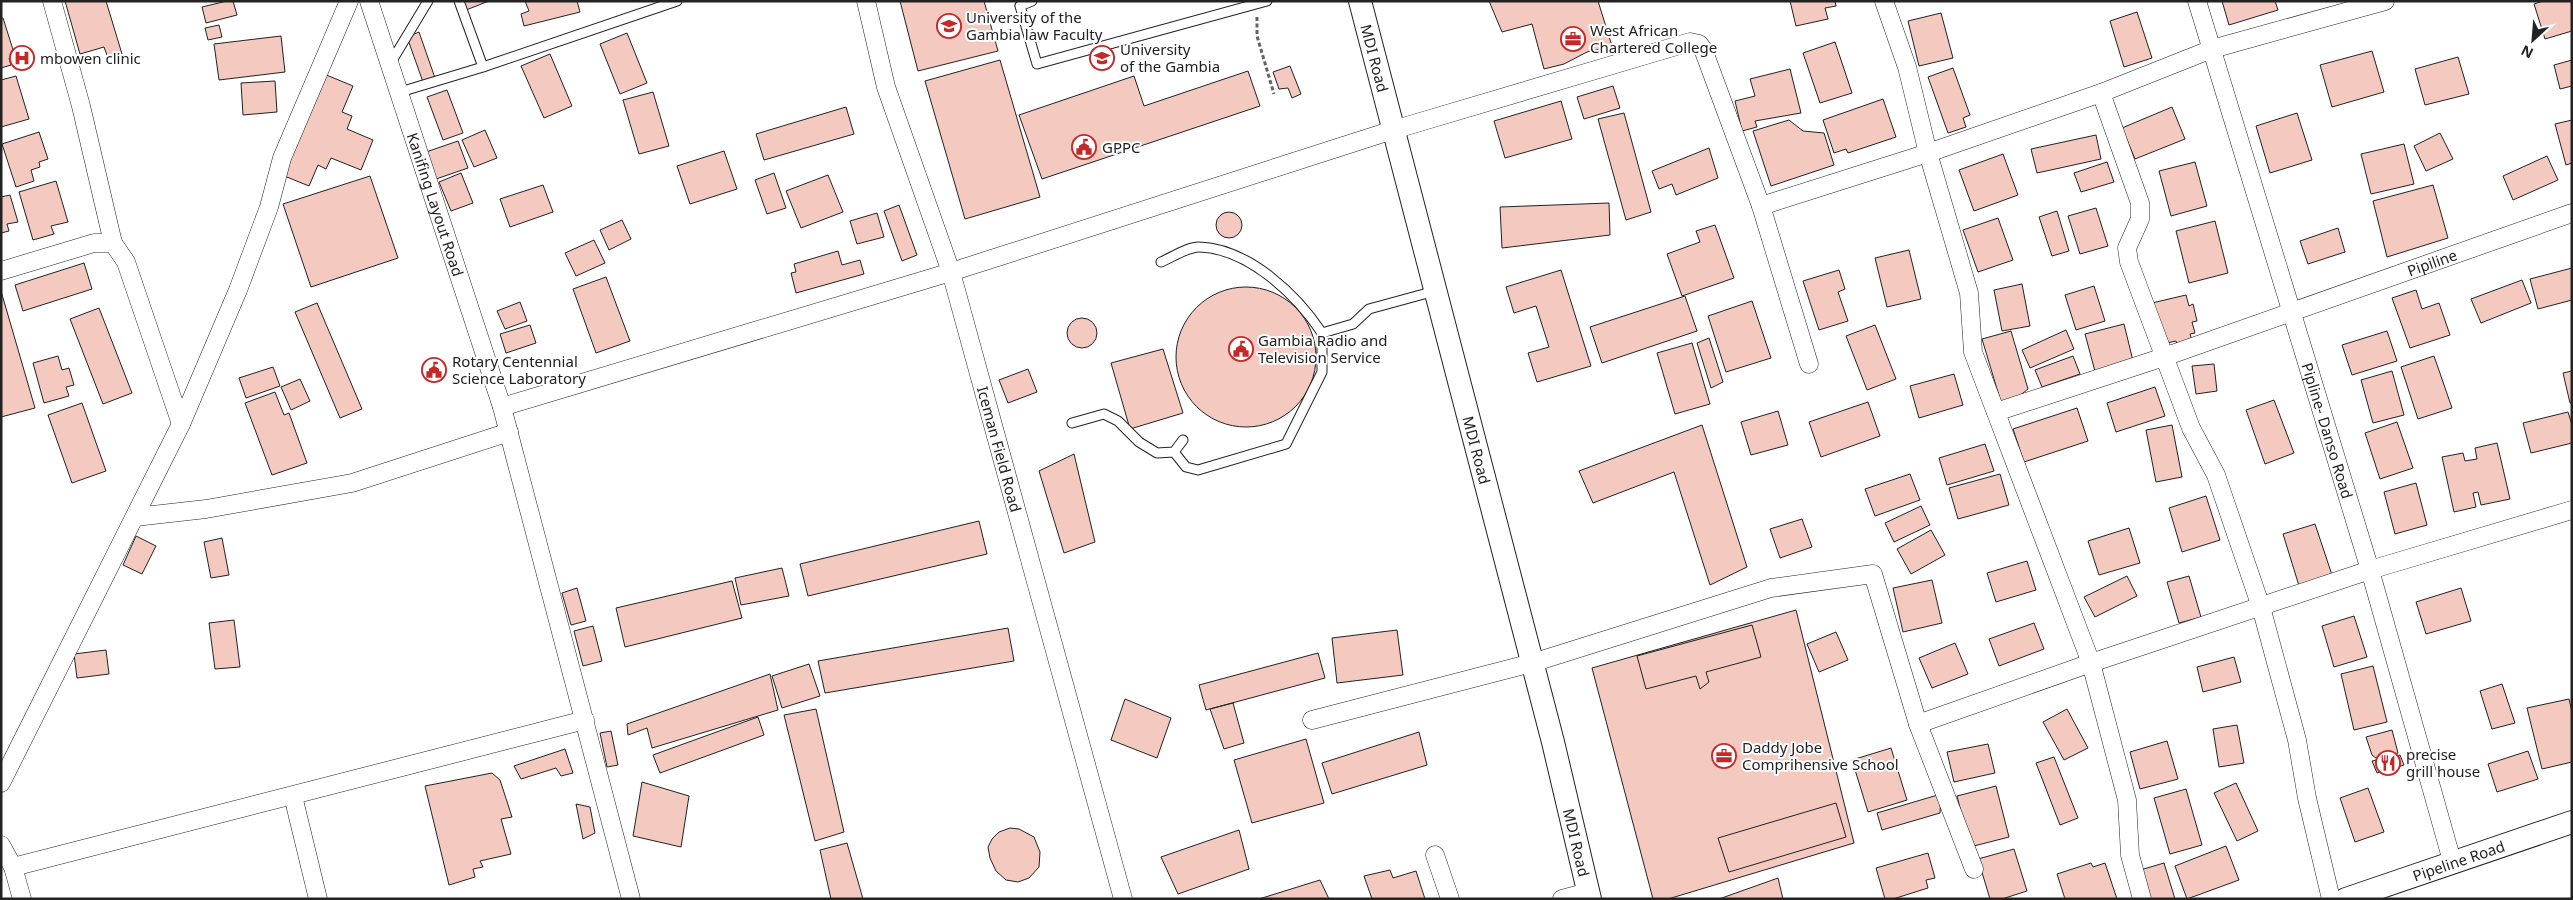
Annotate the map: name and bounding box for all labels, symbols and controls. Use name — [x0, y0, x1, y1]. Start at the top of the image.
place label: University of the Gambia law Faculty — [966, 7, 1103, 44]
school or university icon: University of the Gambia law Faculty — [936, 13, 962, 39]
north arrow — [2508, 15, 2558, 65]
place label: West African Chartered College — [1590, 20, 1717, 57]
street label: MDI Road — [1356, 22, 1393, 94]
office icon: West African Chartered College — [1560, 26, 1586, 52]
place label: University of the Gambia — [1120, 39, 1220, 76]
text: N — [2518, 41, 2536, 63]
hospital icon: mbowen clinic — [9, 45, 35, 71]
school or university icon: University of the Gambia — [1089, 45, 1115, 71]
place label: mbowen clinic — [40, 48, 141, 68]
street label: Kanifing Layout Road — [403, 130, 468, 279]
public building icon: GPPC — [1071, 134, 1097, 160]
place label: GPPC — [1102, 137, 1141, 157]
street label: Pipiline — [2404, 244, 2460, 280]
place label: Gambia Radio and Television Service — [1258, 330, 1388, 367]
public building icon: Gambia Radio and Television Service — [1228, 336, 1254, 362]
place label: Rotary Centennial Science Laboratory — [452, 351, 586, 388]
public building icon: Rotary Centennial Science Laboratory — [421, 357, 447, 383]
street label: Pipline- Danso Road — [2297, 360, 2358, 501]
street label: Iceman Field Road — [973, 384, 1026, 514]
street label: MDI Road — [1458, 414, 1495, 486]
place label: Daddy Jobe Comprihensive School — [1742, 737, 1899, 774]
office icon: Daddy Jobe Comprihensive School — [1711, 743, 1737, 769]
place label: precise grill house — [2406, 744, 2480, 781]
restaurant icon: precise grill house — [2375, 750, 2401, 776]
street label: MDI Road — [1559, 806, 1594, 879]
street label: Pipeline Road — [2410, 836, 2507, 886]

